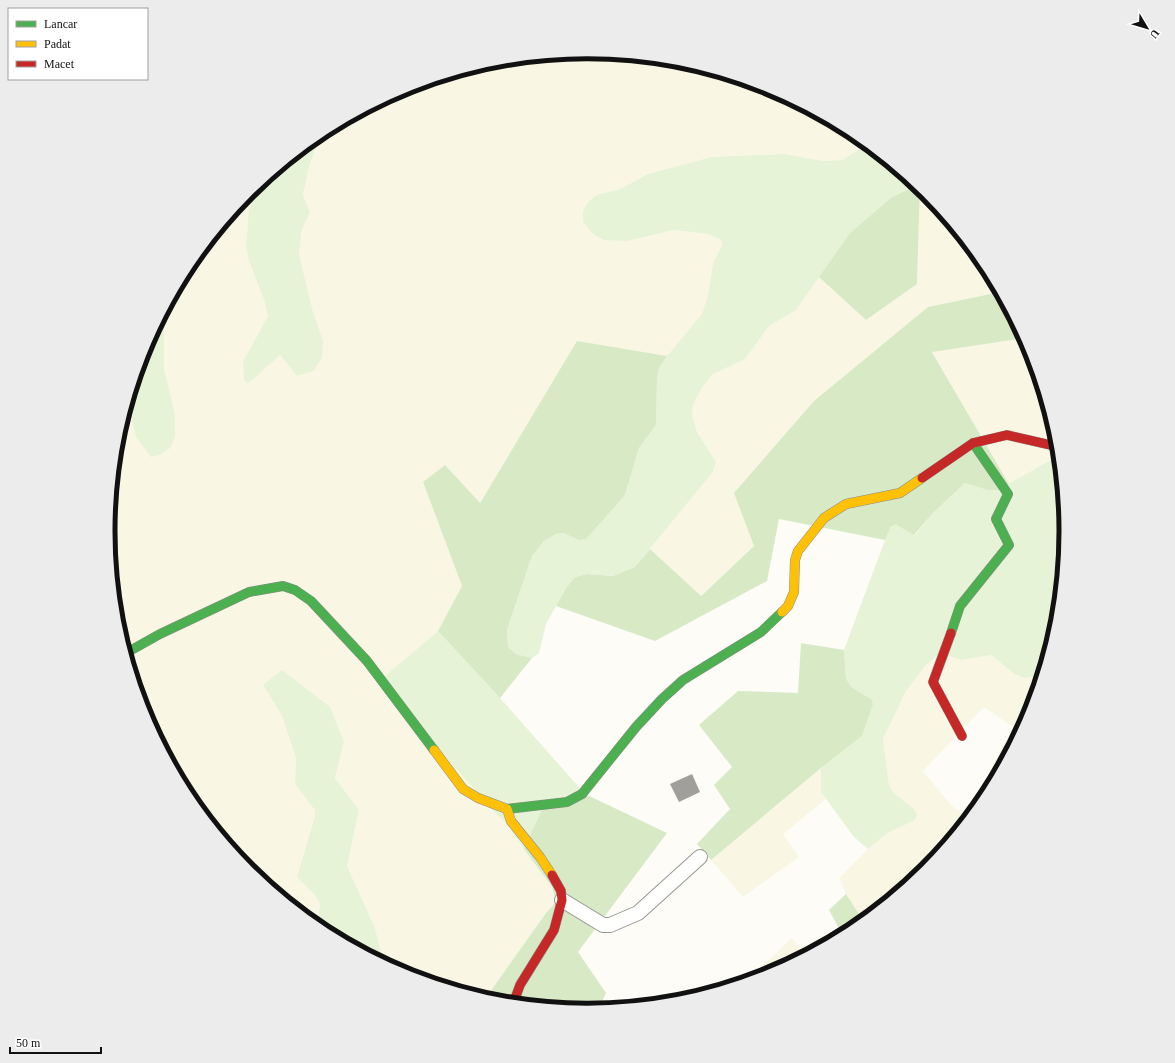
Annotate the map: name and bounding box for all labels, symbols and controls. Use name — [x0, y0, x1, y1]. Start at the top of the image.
legend — [8, 8, 148, 80]
north arrow — [1127, 8, 1167, 48]
text: Lancar — [44, 17, 77, 31]
text: U — [1148, 27, 1162, 41]
text: Padat — [44, 37, 71, 51]
text: Macet — [44, 57, 75, 71]
scale bar — [10, 1029, 101, 1055]
text: 50 m — [16, 1036, 41, 1050]

